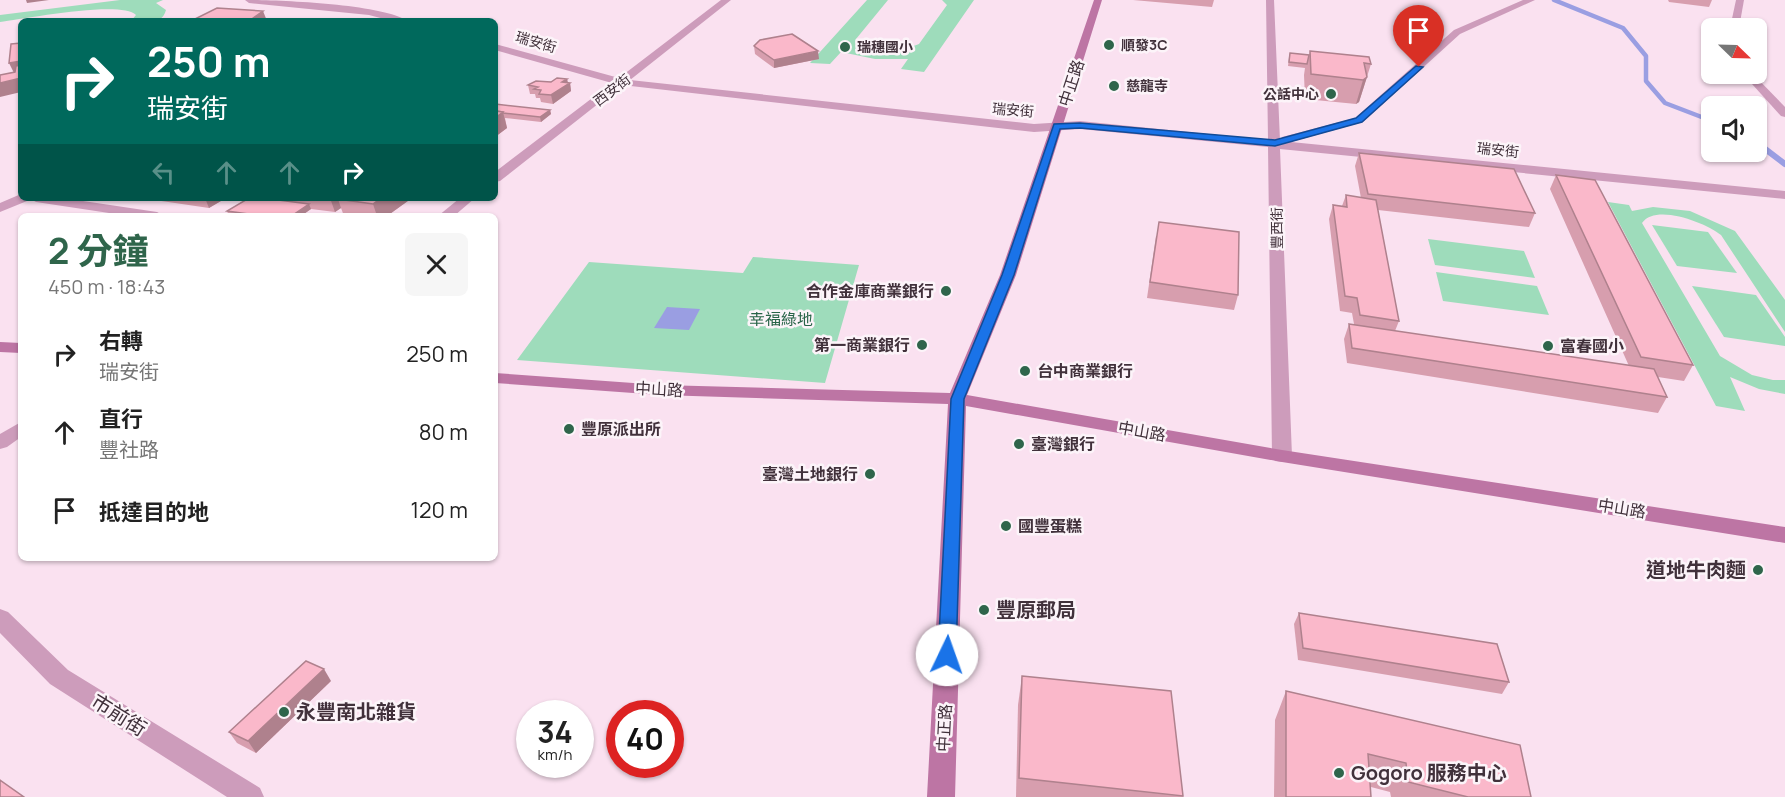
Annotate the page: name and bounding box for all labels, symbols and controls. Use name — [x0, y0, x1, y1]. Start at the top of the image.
pin — [1393, 5, 1444, 67]
icon: arrive — [1402, 14, 1435, 47]
north arrow — [1701, 18, 1767, 84]
map controls — [1701, 18, 1767, 162]
street label: 瑞安街 — [513, 27, 559, 56]
text: 250 m — [147, 32, 270, 90]
place label: 順發3C — [1121, 35, 1167, 54]
place label: 瑞穗國小 — [857, 37, 913, 56]
marker: 順發3C — [1102, 38, 1116, 52]
marker: 瑞穗國小 — [838, 40, 852, 54]
icon: right — [48, 42, 126, 120]
street label: 中正路 — [1053, 57, 1089, 109]
street label: 西安街 — [589, 69, 634, 110]
place label: 慈龍寺 — [1126, 76, 1168, 95]
marker: 慈龍寺 — [1107, 79, 1121, 93]
place label: 公話中心 — [1263, 84, 1319, 103]
marker: 公話中心 — [1324, 87, 1338, 101]
text: 瑞安街 — [147, 89, 228, 126]
button: sound — [1701, 96, 1767, 162]
street label: 瑞安街 — [991, 98, 1035, 121]
street label: 瑞安街 — [1476, 138, 1520, 161]
icon: left — [147, 156, 180, 189]
icon: ahead — [210, 156, 243, 189]
icon: ahead — [273, 156, 306, 189]
icon: right — [336, 156, 369, 189]
street label: 豐西街 — [1267, 207, 1286, 249]
text: 2 分鐘 — [48, 226, 149, 275]
button: close — [405, 233, 468, 296]
text: 450 m · 18:43 — [48, 273, 165, 300]
place label: 合作金庫商業銀行 — [806, 280, 934, 302]
marker: 合作金庫商業銀行 — [939, 284, 953, 298]
park label: 幸福綠地 — [749, 308, 813, 330]
text: 右轉 — [99, 326, 143, 356]
place label: 第一商業銀行 — [814, 334, 910, 356]
place label: 富春國小 — [1560, 335, 1624, 357]
icon: right — [48, 338, 81, 371]
marker: 第一商業銀行 — [915, 338, 929, 352]
text: 250 m — [406, 339, 468, 369]
marker: 富春國小 — [1541, 339, 1555, 353]
text: 瑞安街 — [99, 358, 159, 385]
place label: 台中商業銀行 — [1037, 360, 1133, 382]
marker: 台中商業銀行 — [1018, 364, 1032, 378]
street label: 中山路 — [634, 377, 684, 401]
text: 直行 — [99, 404, 143, 434]
icon: ahead — [48, 416, 81, 449]
street label: 中山路 — [1116, 416, 1168, 446]
text: 80 m — [419, 417, 468, 447]
place label: 豐原派出所 — [581, 418, 661, 440]
marker: 豐原派出所 — [562, 422, 576, 436]
place label: 臺灣銀行 — [1031, 433, 1095, 455]
text: 豐社路 — [99, 436, 159, 463]
marker: 臺灣銀行 — [1012, 437, 1026, 451]
place label: 臺灣土地銀行 — [762, 463, 858, 485]
marker: 臺灣土地銀行 — [863, 467, 877, 481]
street label: 中山路 — [1597, 493, 1647, 523]
icon: arrive — [48, 494, 81, 527]
text: 120 m — [410, 495, 468, 525]
text: 抵達目的地 — [99, 497, 209, 527]
place label: 國豐蛋糕 — [1018, 515, 1082, 537]
marker: 國豐蛋糕 — [999, 519, 1013, 533]
place label: 道地牛肉麵 — [1646, 556, 1746, 583]
marker: 道地牛肉麵 — [1751, 563, 1765, 577]
place label: 豐原郵局 — [996, 596, 1076, 623]
marker: 豐原郵局 — [977, 603, 991, 617]
position arrow — [915, 623, 979, 687]
street label: 市前街 — [87, 687, 152, 742]
place label: 永豐南北雜貨 — [296, 698, 416, 725]
speed limit sign: 40 — [606, 700, 684, 778]
street label: 中正路 — [932, 703, 956, 753]
marker: 永豐南北雜貨 — [277, 705, 291, 719]
text: 34 — [537, 711, 573, 752]
text: km/h — [538, 744, 572, 765]
place label: Gogoro 服務中心 — [1351, 759, 1507, 786]
marker: Gogoro 服務中心 — [1332, 766, 1346, 780]

